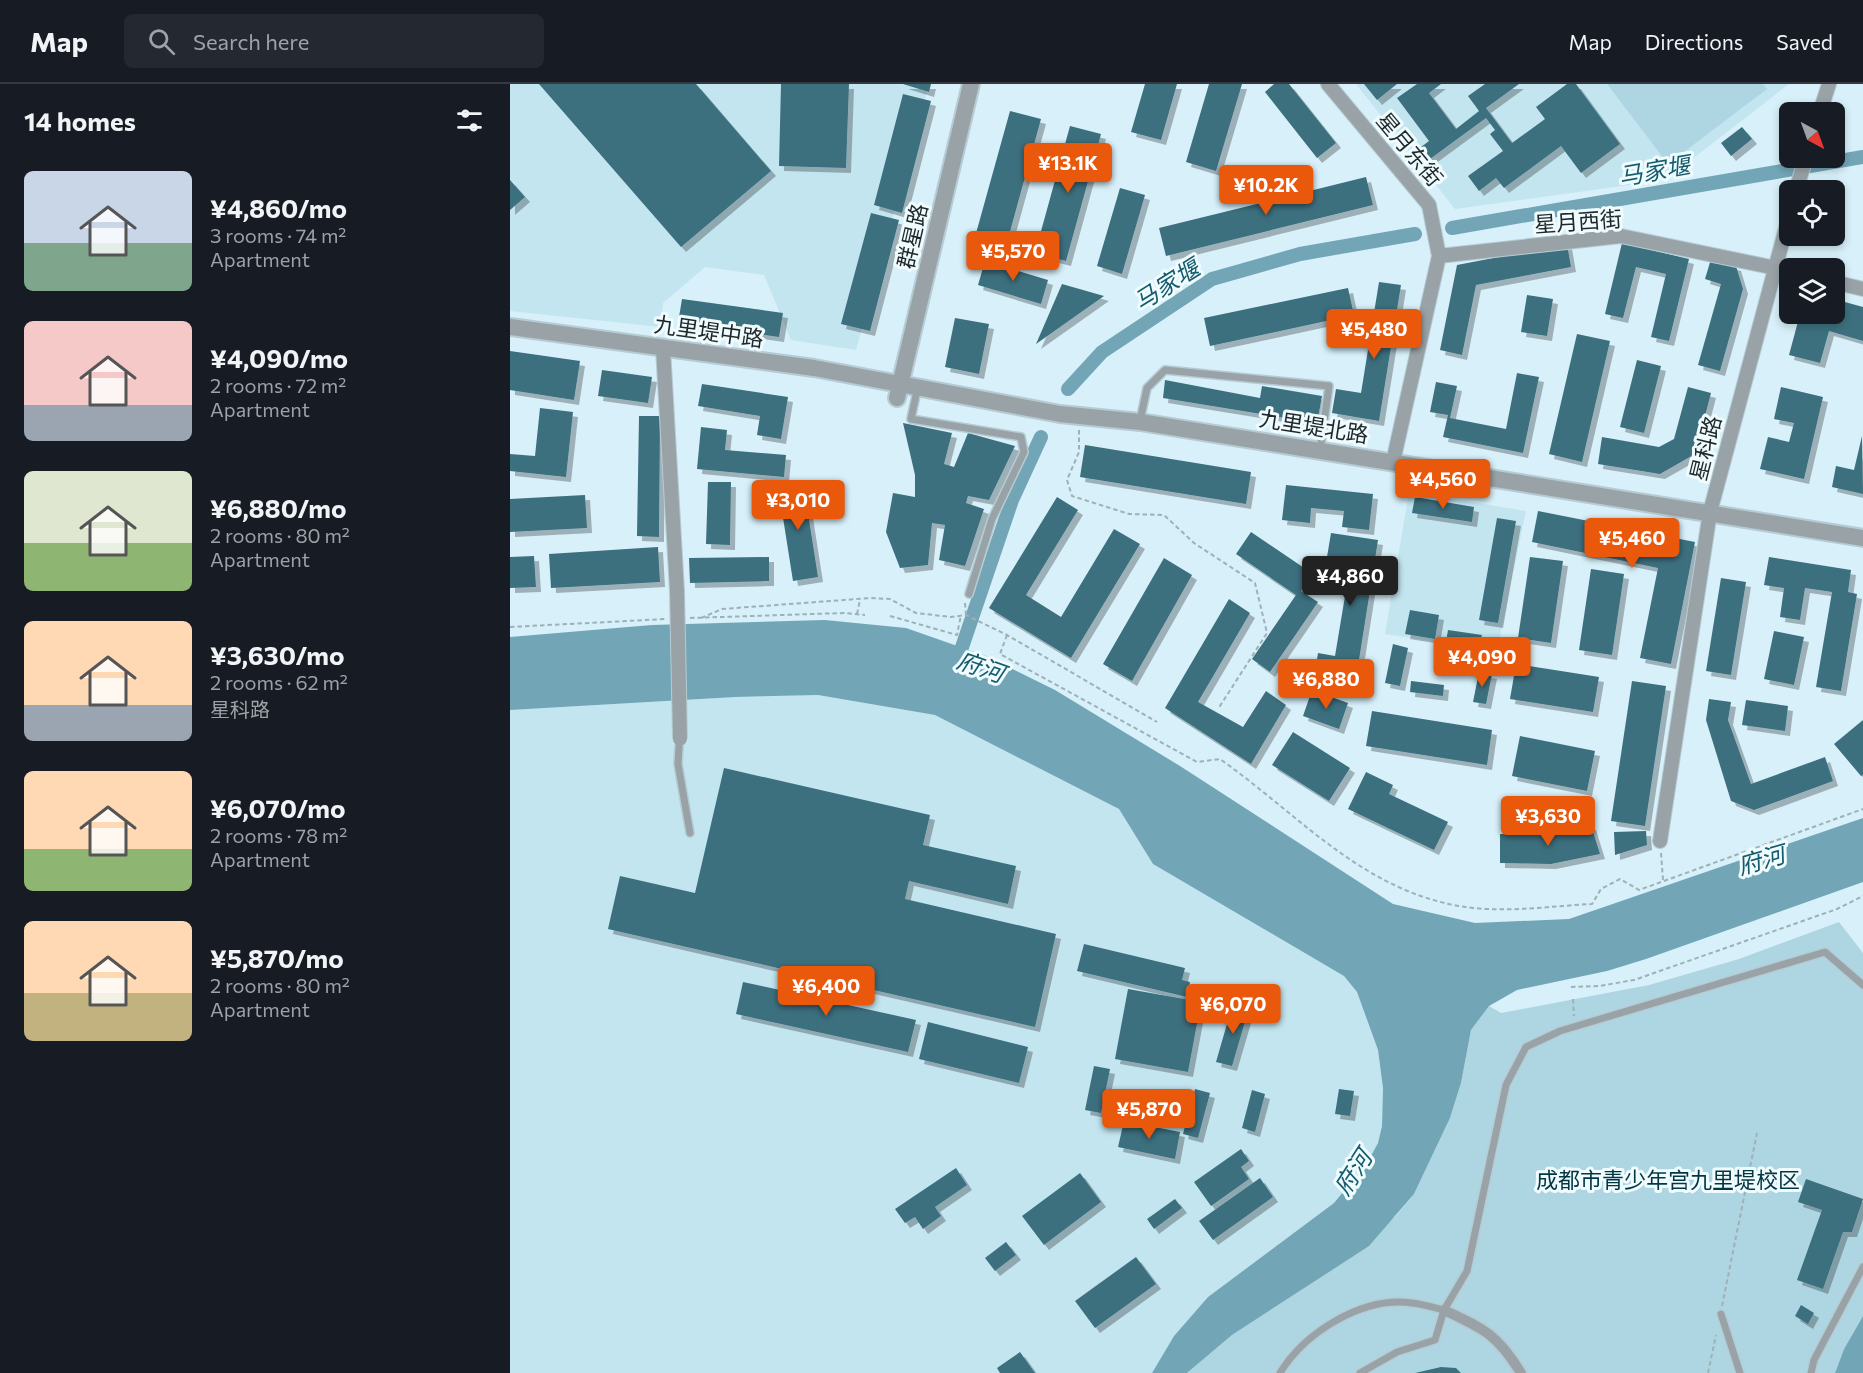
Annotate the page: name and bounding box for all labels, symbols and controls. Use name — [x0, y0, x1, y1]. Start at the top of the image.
search box — [124, 14, 544, 68]
text: Map — [30, 24, 88, 58]
icon: search — [145, 25, 178, 58]
text: Search here — [193, 28, 309, 55]
text: Map — [1569, 29, 1612, 54]
text: Directions — [1645, 29, 1743, 54]
text: Saved — [1776, 29, 1833, 54]
north arrow — [1779, 102, 1845, 168]
map controls — [1779, 102, 1845, 324]
icon: filters — [453, 104, 486, 137]
text: 14 homes — [24, 105, 136, 136]
street label: 星月东街 — [1371, 107, 1449, 191]
pin: ¥13.1K — [1019, 143, 1117, 194]
water label: 马家堰 — [1616, 149, 1696, 191]
text: ¥13.1K — [1038, 150, 1098, 174]
pin: ¥10.2K — [1217, 165, 1315, 216]
text: ¥10.2K — [1233, 172, 1299, 196]
button: locate — [1779, 180, 1845, 246]
text: ¥4,860/mo — [210, 192, 347, 223]
icon: home — [72, 195, 144, 267]
street label: 群星路 — [891, 201, 933, 271]
street label: 星月西街 — [1533, 204, 1623, 238]
text: 3 rooms · 74 m² — [210, 223, 346, 247]
pin: ¥5,570 — [964, 231, 1062, 282]
text: ¥5,570 — [980, 238, 1046, 262]
text: Apartment — [210, 247, 310, 271]
water label: 马家堰 — [1128, 251, 1208, 315]
button: layers — [1779, 258, 1845, 324]
pin: ¥5,480 — [1325, 309, 1423, 360]
street label: 九里堤中路 — [653, 310, 765, 352]
text: ¥5,480 — [1340, 316, 1408, 340]
text: ¥4,090/mo — [210, 342, 348, 373]
icon: home — [72, 345, 144, 417]
text: 2 rooms · 72 m² — [210, 373, 346, 397]
text: Apartment — [210, 397, 310, 421]
street label: 九里堤北路 — [1258, 404, 1370, 448]
street label: 星科路 — [1684, 413, 1726, 483]
pin: ¥4,560 — [1394, 459, 1492, 510]
text: ¥4,560 — [1409, 466, 1477, 490]
pin: ¥3,010 — [749, 480, 847, 531]
text: ¥3,010 — [766, 487, 830, 511]
text: ¥6,880/mo — [210, 492, 347, 523]
icon: home — [72, 495, 144, 567]
pin: ¥5,460 — [1583, 518, 1681, 569]
text: 2 rooms · 80 m² — [210, 523, 350, 547]
text: ¥5,460 — [1598, 525, 1666, 549]
text: Apartment — [210, 547, 310, 571]
pin: ¥4,860 — [1301, 556, 1399, 607]
text: ¥4,860 — [1316, 563, 1384, 587]
pin: ¥4,090 — [1433, 637, 1531, 688]
text: ¥3,630/mo — [210, 639, 345, 670]
water label: 府河 — [954, 644, 1012, 689]
text: ¥4,090 — [1448, 644, 1516, 668]
icon: home — [72, 645, 144, 717]
pin: ¥6,880 — [1277, 659, 1375, 710]
text: ¥6,880 — [1292, 666, 1360, 690]
text: 2 rooms · 62 m² — [210, 670, 348, 694]
text: 星科路 — [210, 697, 270, 721]
text: ¥6,070/mo — [210, 792, 346, 823]
icon: home — [72, 795, 144, 867]
pin: ¥3,630 — [1499, 796, 1597, 847]
text: ¥3,630 — [1515, 803, 1581, 827]
text: 2 rooms · 78 m² — [210, 823, 347, 847]
water label: 府河 — [1734, 837, 1792, 880]
text: Apartment — [210, 847, 310, 871]
text: ¥5,870/mo — [210, 942, 344, 973]
icon: home — [72, 945, 144, 1017]
pin: ¥6,400 — [777, 966, 875, 1017]
text: 2 rooms · 80 m² — [210, 973, 350, 997]
text: ¥6,400 — [792, 973, 860, 997]
pin: ¥6,070 — [1184, 984, 1282, 1035]
text: ¥6,070 — [1200, 991, 1266, 1015]
text: Apartment — [210, 997, 310, 1021]
pin: ¥5,870 — [1100, 1089, 1198, 1140]
text: ¥5,870 — [1116, 1096, 1182, 1120]
water label: 府河 — [1327, 1141, 1379, 1200]
park label: 成都市青少年宫九里堤校区 — [1536, 1166, 1800, 1193]

